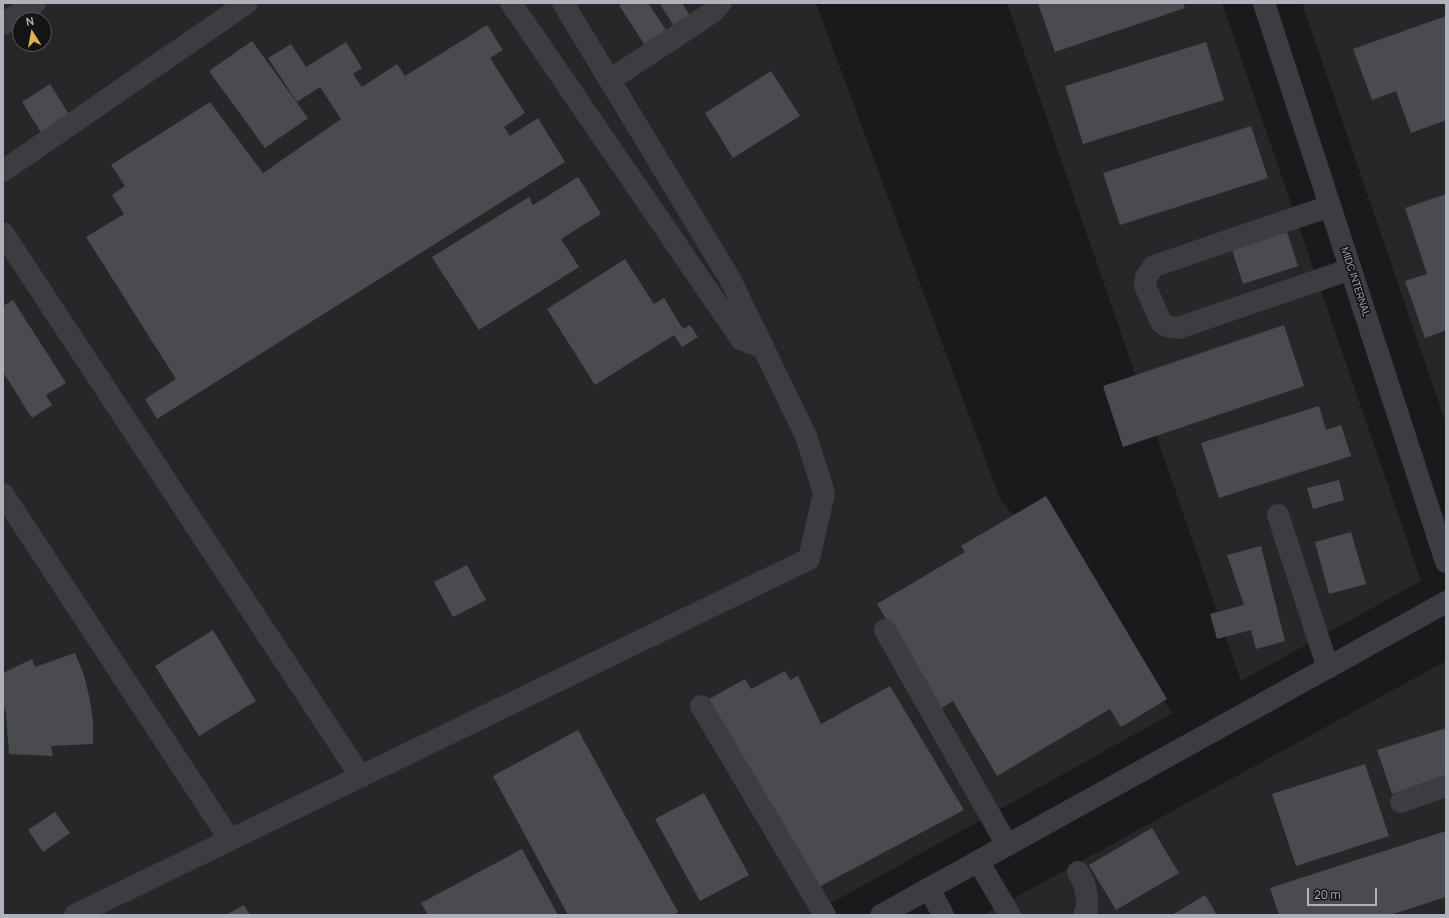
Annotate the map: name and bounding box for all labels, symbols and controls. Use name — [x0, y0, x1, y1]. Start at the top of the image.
north arrow — [12, 12, 52, 52]
text: N — [24, 13, 35, 29]
street label: MIDC INTERNAL — [1338, 246, 1372, 318]
scale bar — [1309, 880, 1379, 906]
text: 20 m — [1314, 886, 1341, 903]

